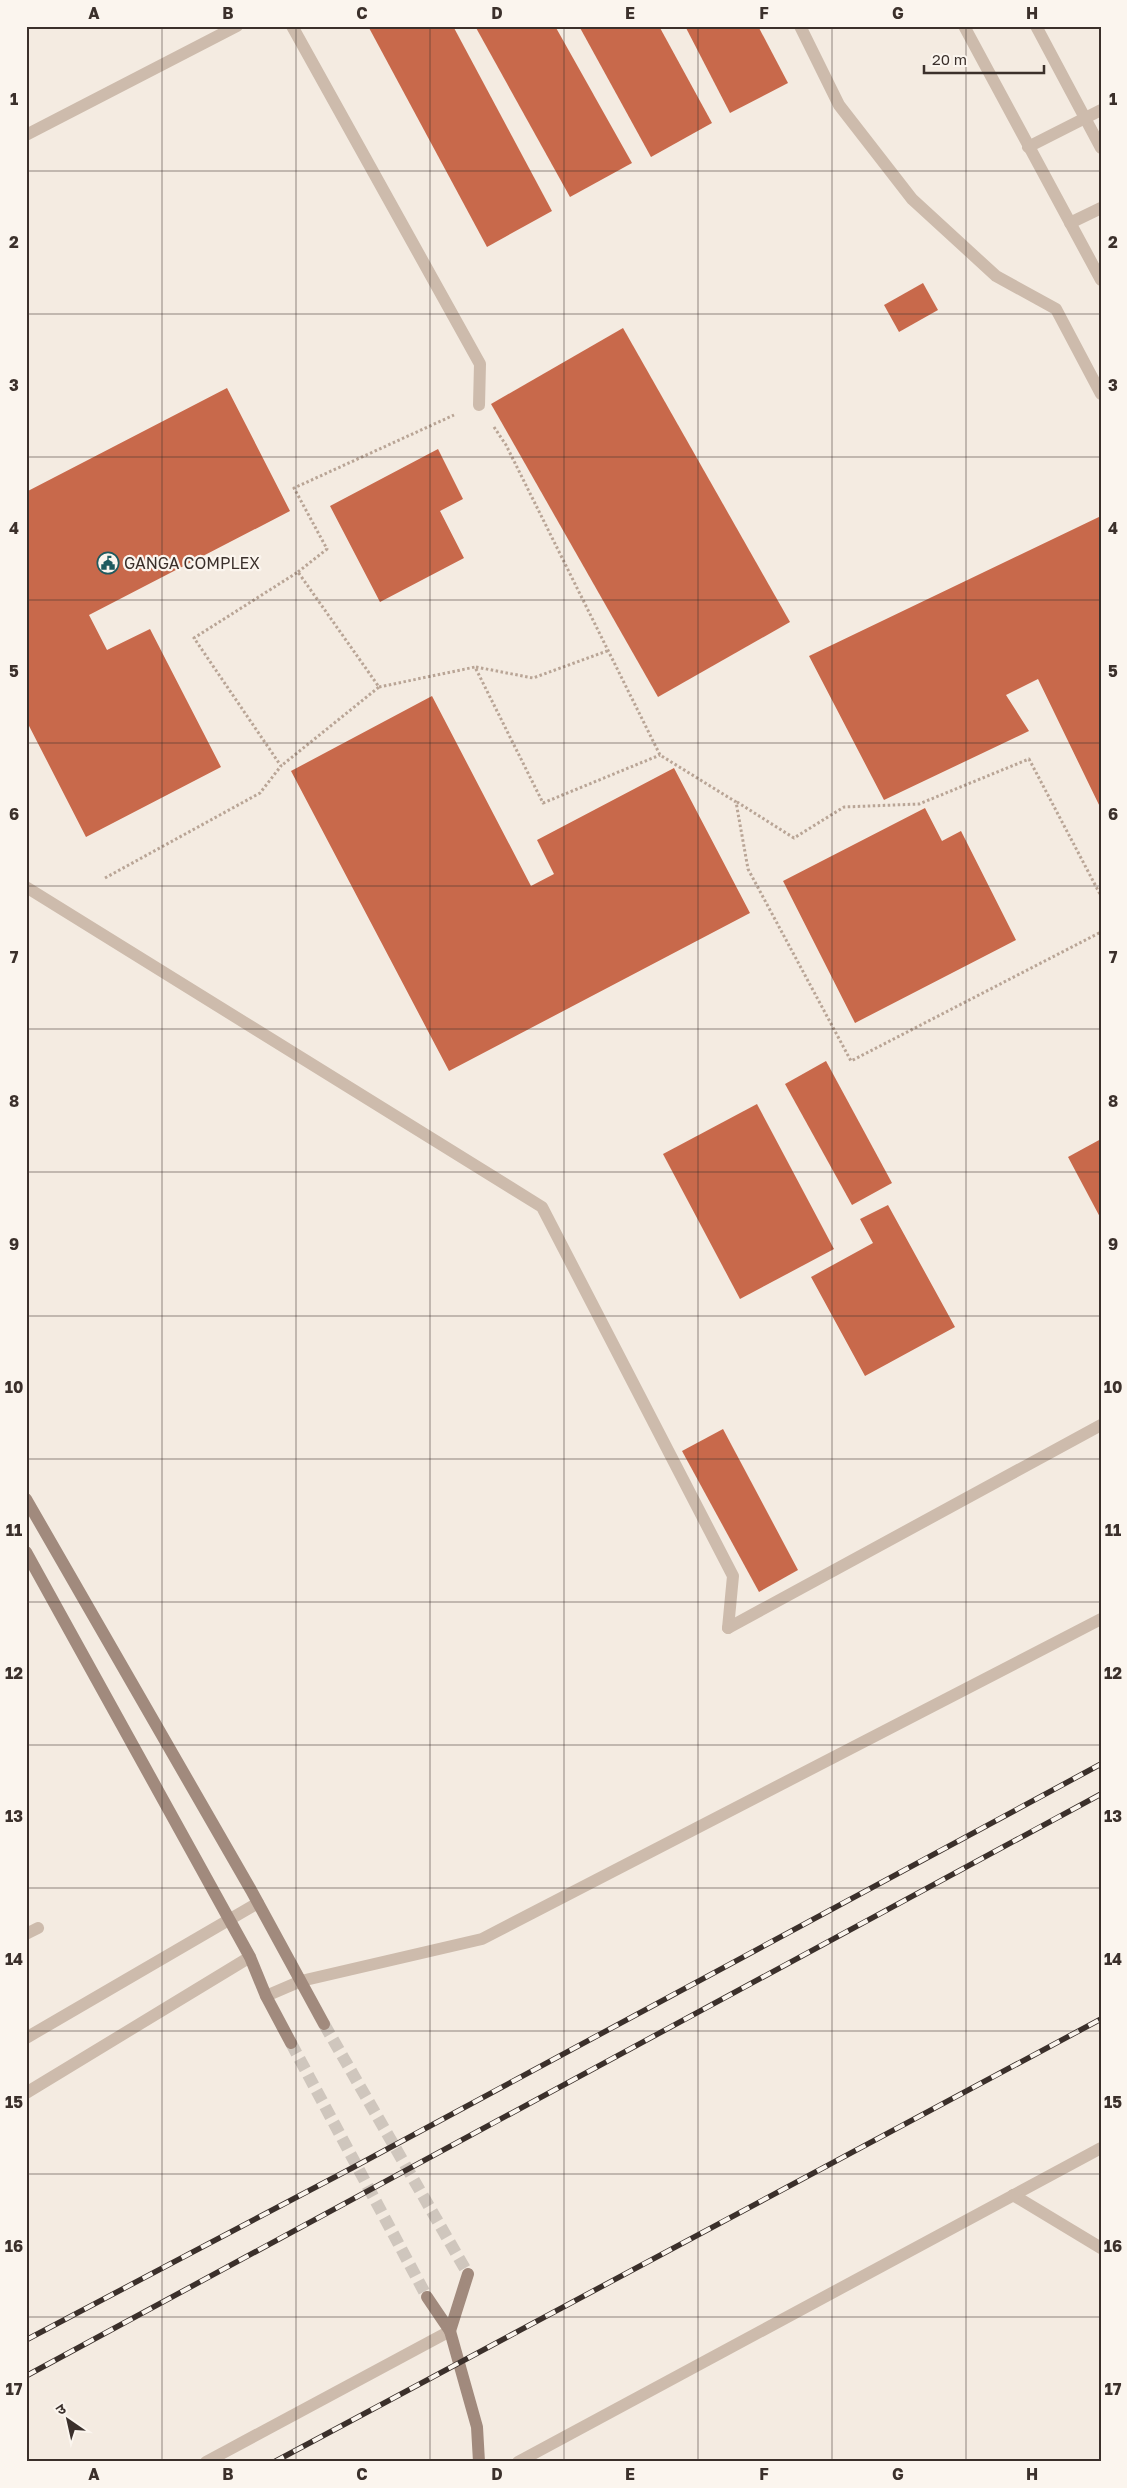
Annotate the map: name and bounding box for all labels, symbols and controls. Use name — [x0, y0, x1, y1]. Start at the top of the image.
text: A — [88, 3, 100, 23]
text: B — [222, 3, 234, 23]
text: C — [356, 3, 368, 23]
text: D — [491, 3, 503, 23]
text: E — [625, 3, 635, 23]
text: F — [759, 3, 769, 23]
text: G — [892, 3, 904, 23]
text: H — [1026, 3, 1038, 23]
scale bar — [924, 42, 1044, 74]
text: 20 m — [932, 50, 967, 68]
text: 1 — [10, 89, 18, 109]
text: 1 — [1109, 89, 1117, 109]
text: 2 — [9, 232, 19, 252]
text: 2 — [1108, 232, 1118, 252]
text: 3 — [9, 375, 19, 395]
text: 3 — [1108, 375, 1118, 395]
text: 4 — [9, 518, 19, 538]
text: 4 — [1108, 518, 1118, 538]
public building icon: GANGA COMPLEX — [96, 551, 120, 575]
place label: GANGA COMPLEX — [124, 553, 260, 573]
text: 5 — [9, 661, 19, 681]
text: 5 — [1108, 661, 1118, 681]
text: 6 — [9, 804, 19, 824]
text: 6 — [1108, 804, 1118, 824]
text: 7 — [10, 947, 19, 967]
text: 7 — [1109, 947, 1118, 967]
text: 8 — [9, 1091, 19, 1111]
text: 8 — [1108, 1091, 1118, 1111]
text: 9 — [9, 1234, 19, 1254]
text: 9 — [1108, 1234, 1118, 1254]
text: 10 — [5, 1377, 23, 1397]
text: 10 — [1104, 1377, 1122, 1397]
text: 11 — [6, 1520, 22, 1540]
text: 11 — [1105, 1520, 1121, 1540]
text: 12 — [5, 1663, 23, 1683]
text: 12 — [1104, 1663, 1122, 1683]
text: 13 — [5, 1806, 23, 1826]
text: 13 — [1104, 1806, 1122, 1826]
text: 14 — [5, 1949, 23, 1969]
text: 14 — [1104, 1949, 1122, 1969]
text: 15 — [5, 2092, 23, 2112]
text: 15 — [1104, 2092, 1122, 2112]
text: 16 — [5, 2236, 23, 2256]
text: 16 — [1104, 2236, 1122, 2256]
text: 17 — [6, 2379, 23, 2399]
text: 17 — [1105, 2379, 1122, 2399]
north arrow — [42, 2396, 92, 2446]
text: उ — [52, 2399, 69, 2418]
text: A — [88, 2464, 100, 2484]
text: B — [222, 2464, 234, 2484]
text: C — [356, 2464, 368, 2484]
text: D — [491, 2464, 503, 2484]
text: E — [625, 2464, 635, 2484]
text: F — [759, 2464, 769, 2484]
text: G — [892, 2464, 904, 2484]
text: H — [1026, 2464, 1038, 2484]

